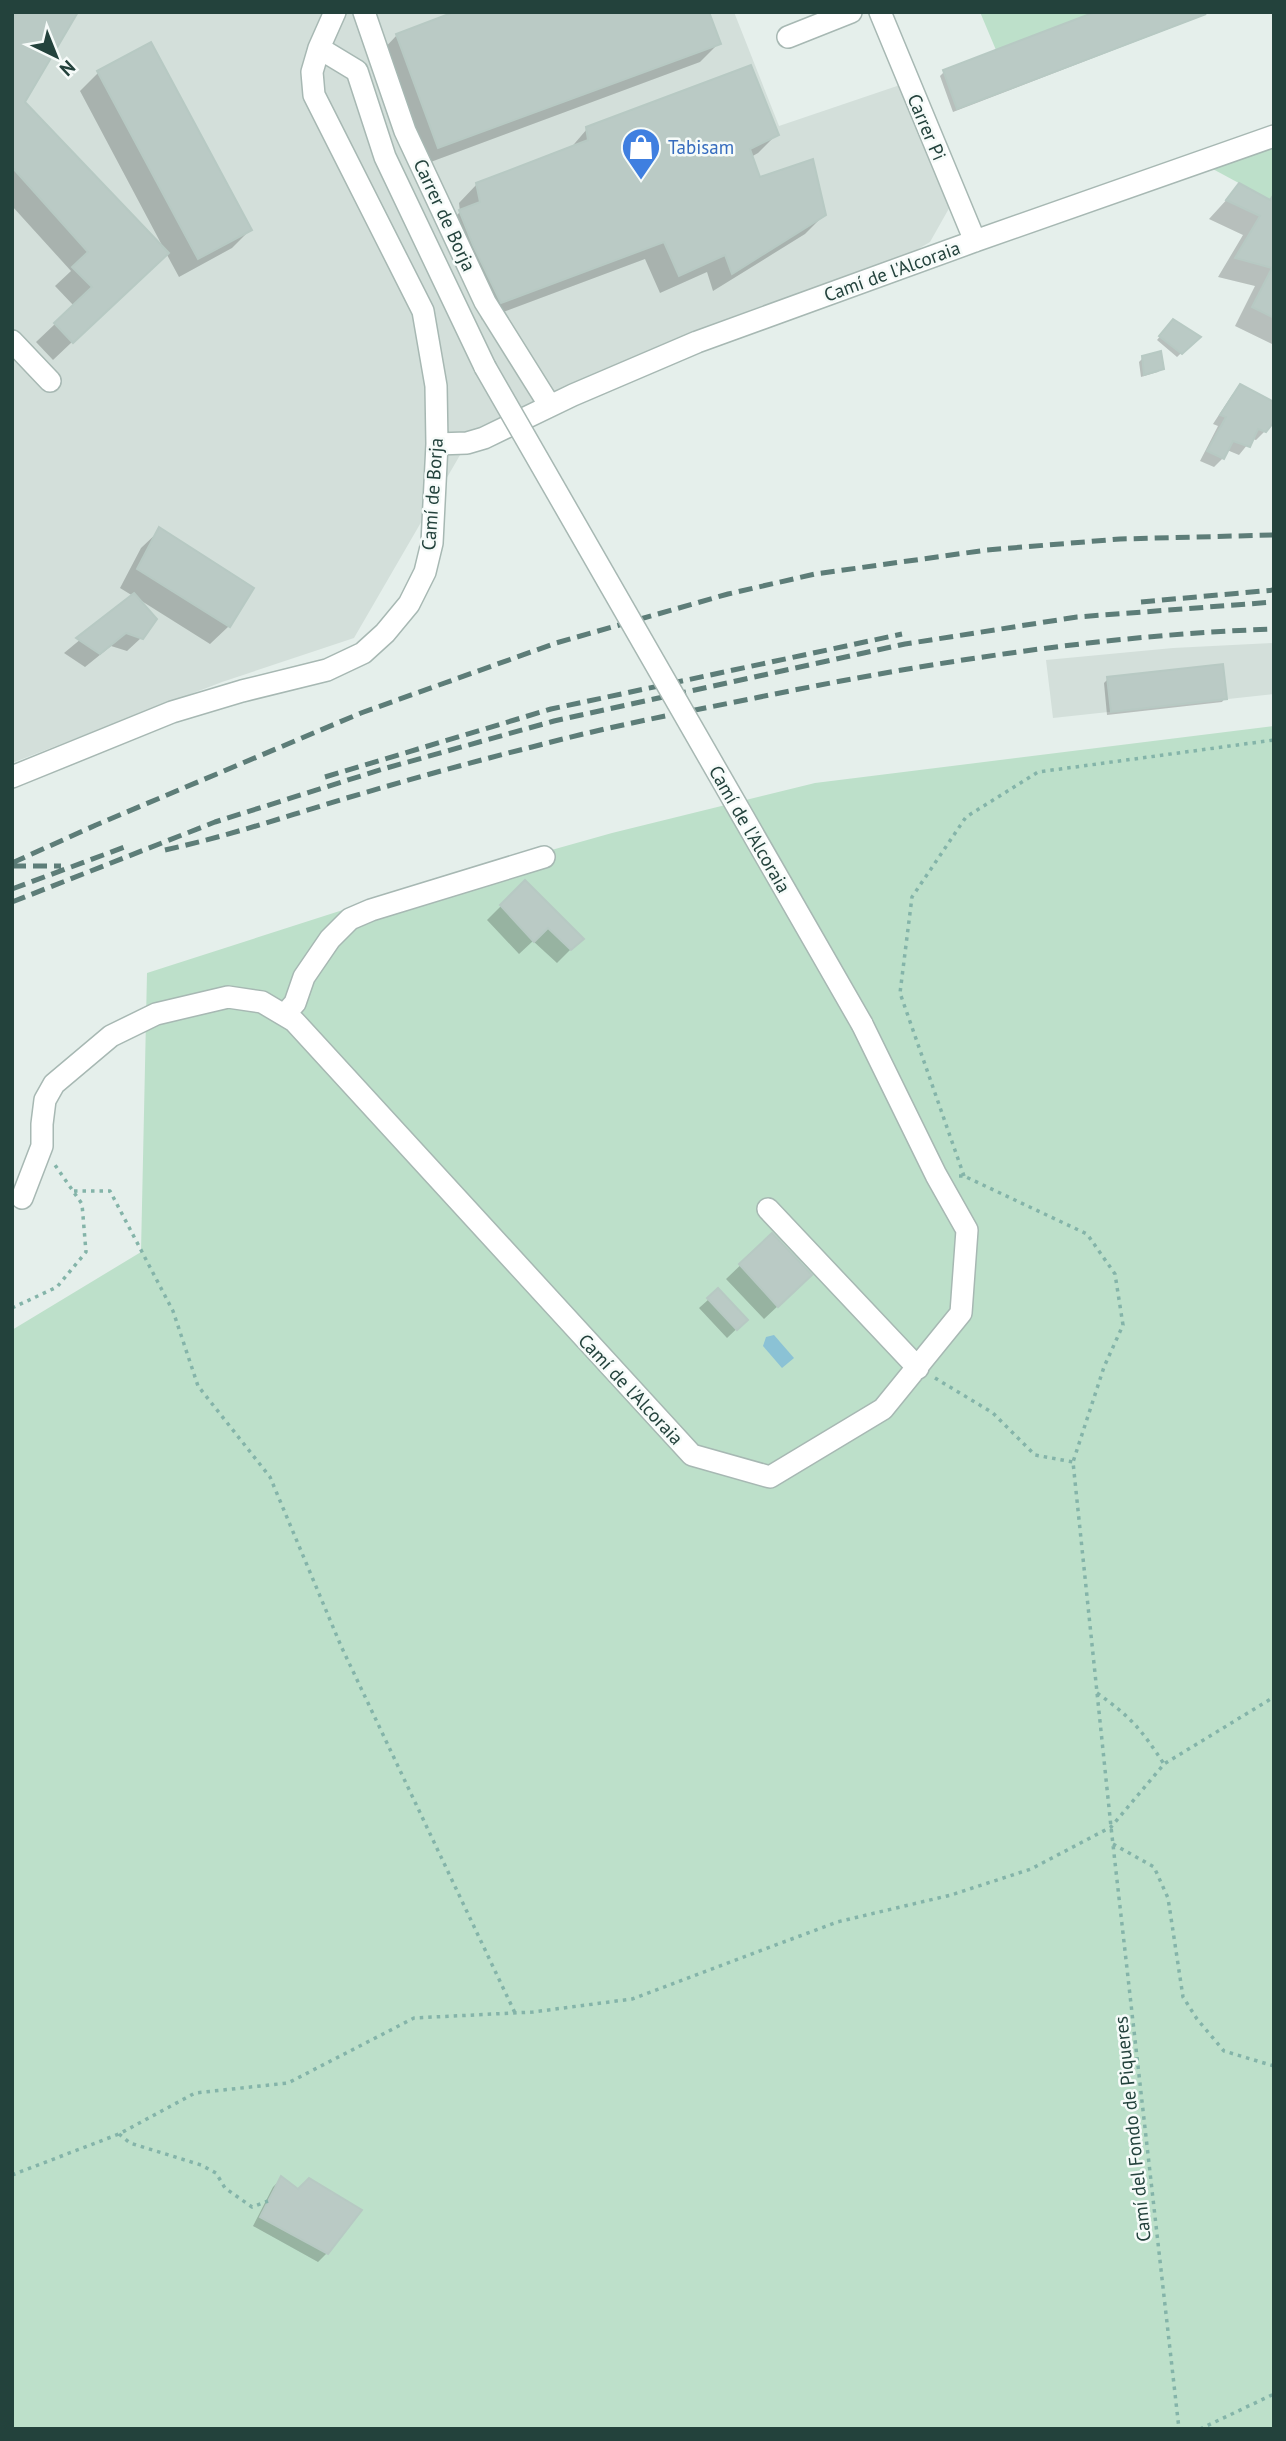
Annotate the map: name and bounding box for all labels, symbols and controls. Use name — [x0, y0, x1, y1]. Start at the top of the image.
north arrow — [21, 21, 91, 91]
text: N — [55, 55, 80, 81]
street label: Carrer Pi — [902, 90, 952, 164]
shop icon: Tabisam — [620, 126, 662, 181]
place label: Tabisam — [668, 135, 734, 159]
street label: Carrer de Borja — [409, 155, 481, 275]
street label: Camí de l'Alcoraia — [821, 235, 963, 307]
street label: Camí de Borja — [416, 437, 448, 551]
street label: Camí de l'Alcoraia — [704, 761, 796, 897]
street label: Camí de l'Alcoraia — [573, 1328, 689, 1450]
street label: Camí del Fondo de Piqueres — [1108, 2015, 1156, 2243]

